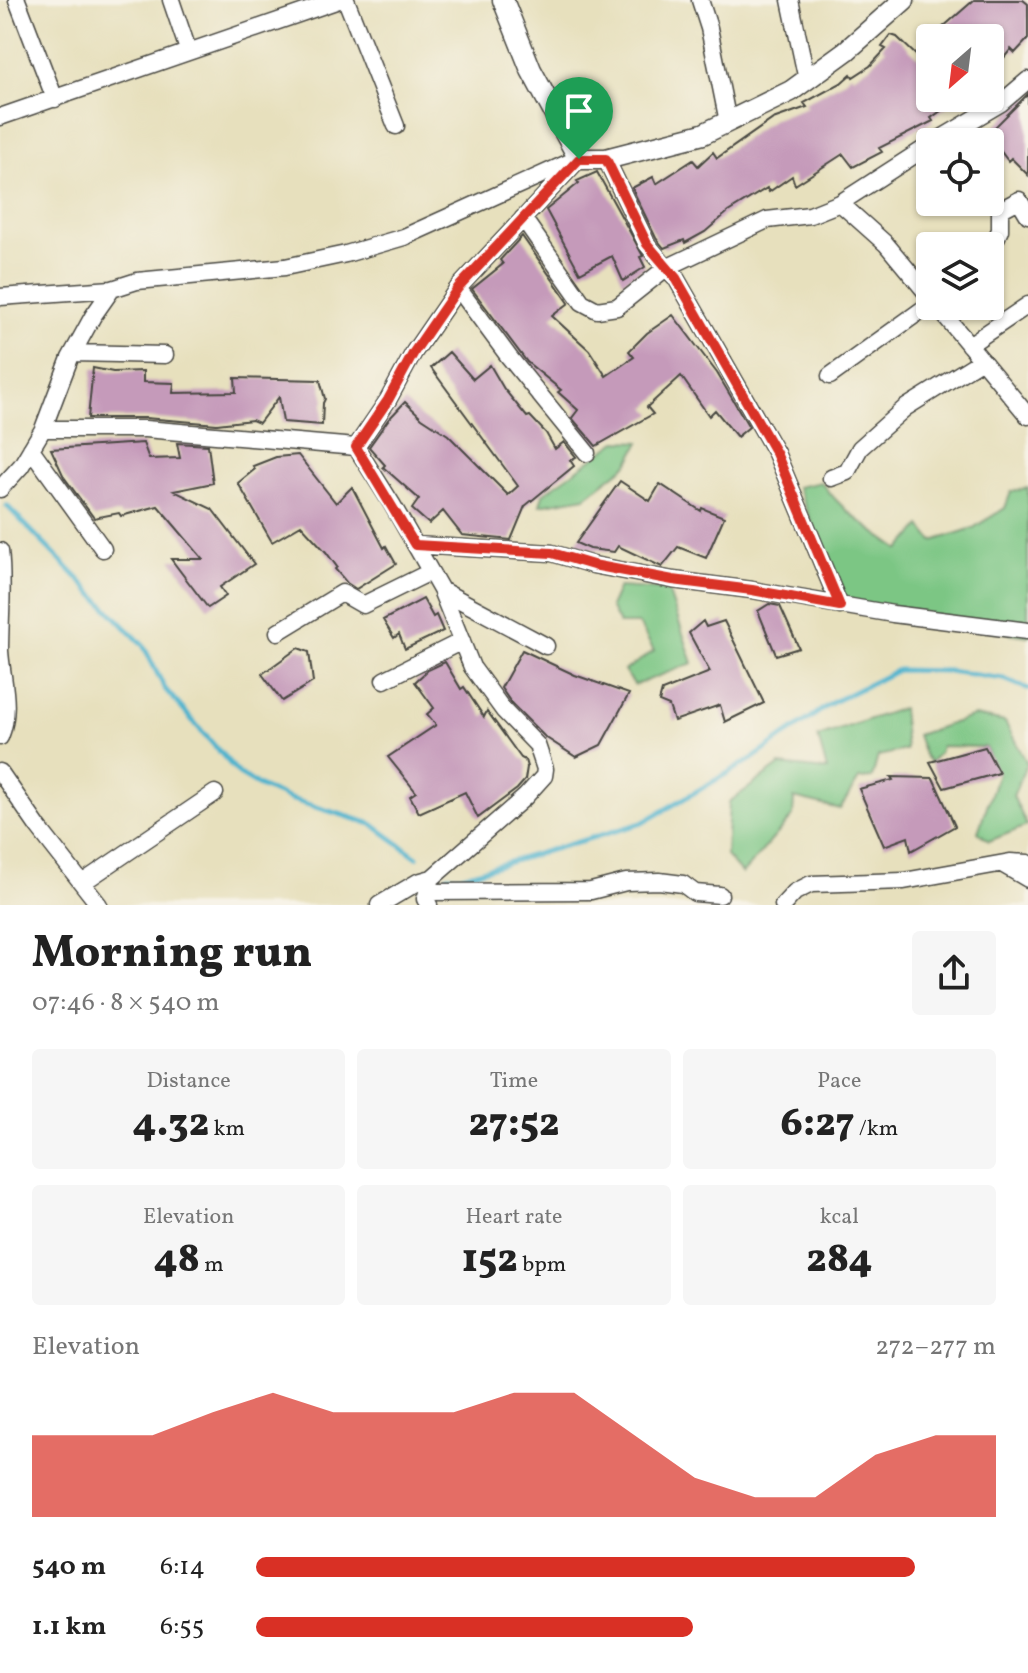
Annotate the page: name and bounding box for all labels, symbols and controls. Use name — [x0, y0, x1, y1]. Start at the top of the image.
north arrow — [916, 24, 1004, 112]
map controls — [916, 24, 1004, 320]
pin — [545, 77, 613, 159]
icon: arrive — [557, 89, 601, 133]
button: locate — [916, 128, 1004, 216]
button: layers — [916, 232, 1004, 320]
text: Morning run — [32, 924, 312, 985]
button: share — [912, 931, 996, 1015]
text: 07:46 · 8 × 540 m — [32, 985, 220, 1021]
text: Distance — [147, 1066, 231, 1097]
text: Time — [490, 1066, 538, 1097]
text: Pace — [817, 1066, 861, 1097]
text: 4.32 — [132, 1097, 209, 1153]
text: 27:52 — [468, 1097, 560, 1153]
text: 6:27 — [780, 1097, 854, 1153]
text: km — [209, 1114, 245, 1145]
text: /km — [854, 1114, 898, 1145]
text: Elevation — [143, 1202, 234, 1233]
text: Heart rate — [465, 1202, 563, 1233]
text: kcal — [820, 1202, 859, 1233]
text: 48 — [153, 1233, 200, 1289]
text: 152 — [462, 1233, 518, 1289]
text: 284 — [806, 1233, 872, 1289]
text: m — [200, 1250, 224, 1281]
text: bpm — [518, 1250, 566, 1281]
text: Elevation — [32, 1329, 140, 1365]
text: 272–277 m — [875, 1329, 996, 1365]
text: 540 m — [32, 1549, 106, 1585]
text: 6:14 — [160, 1549, 205, 1585]
text: 1.1 km — [32, 1609, 106, 1645]
text: 6:55 — [160, 1609, 204, 1645]

